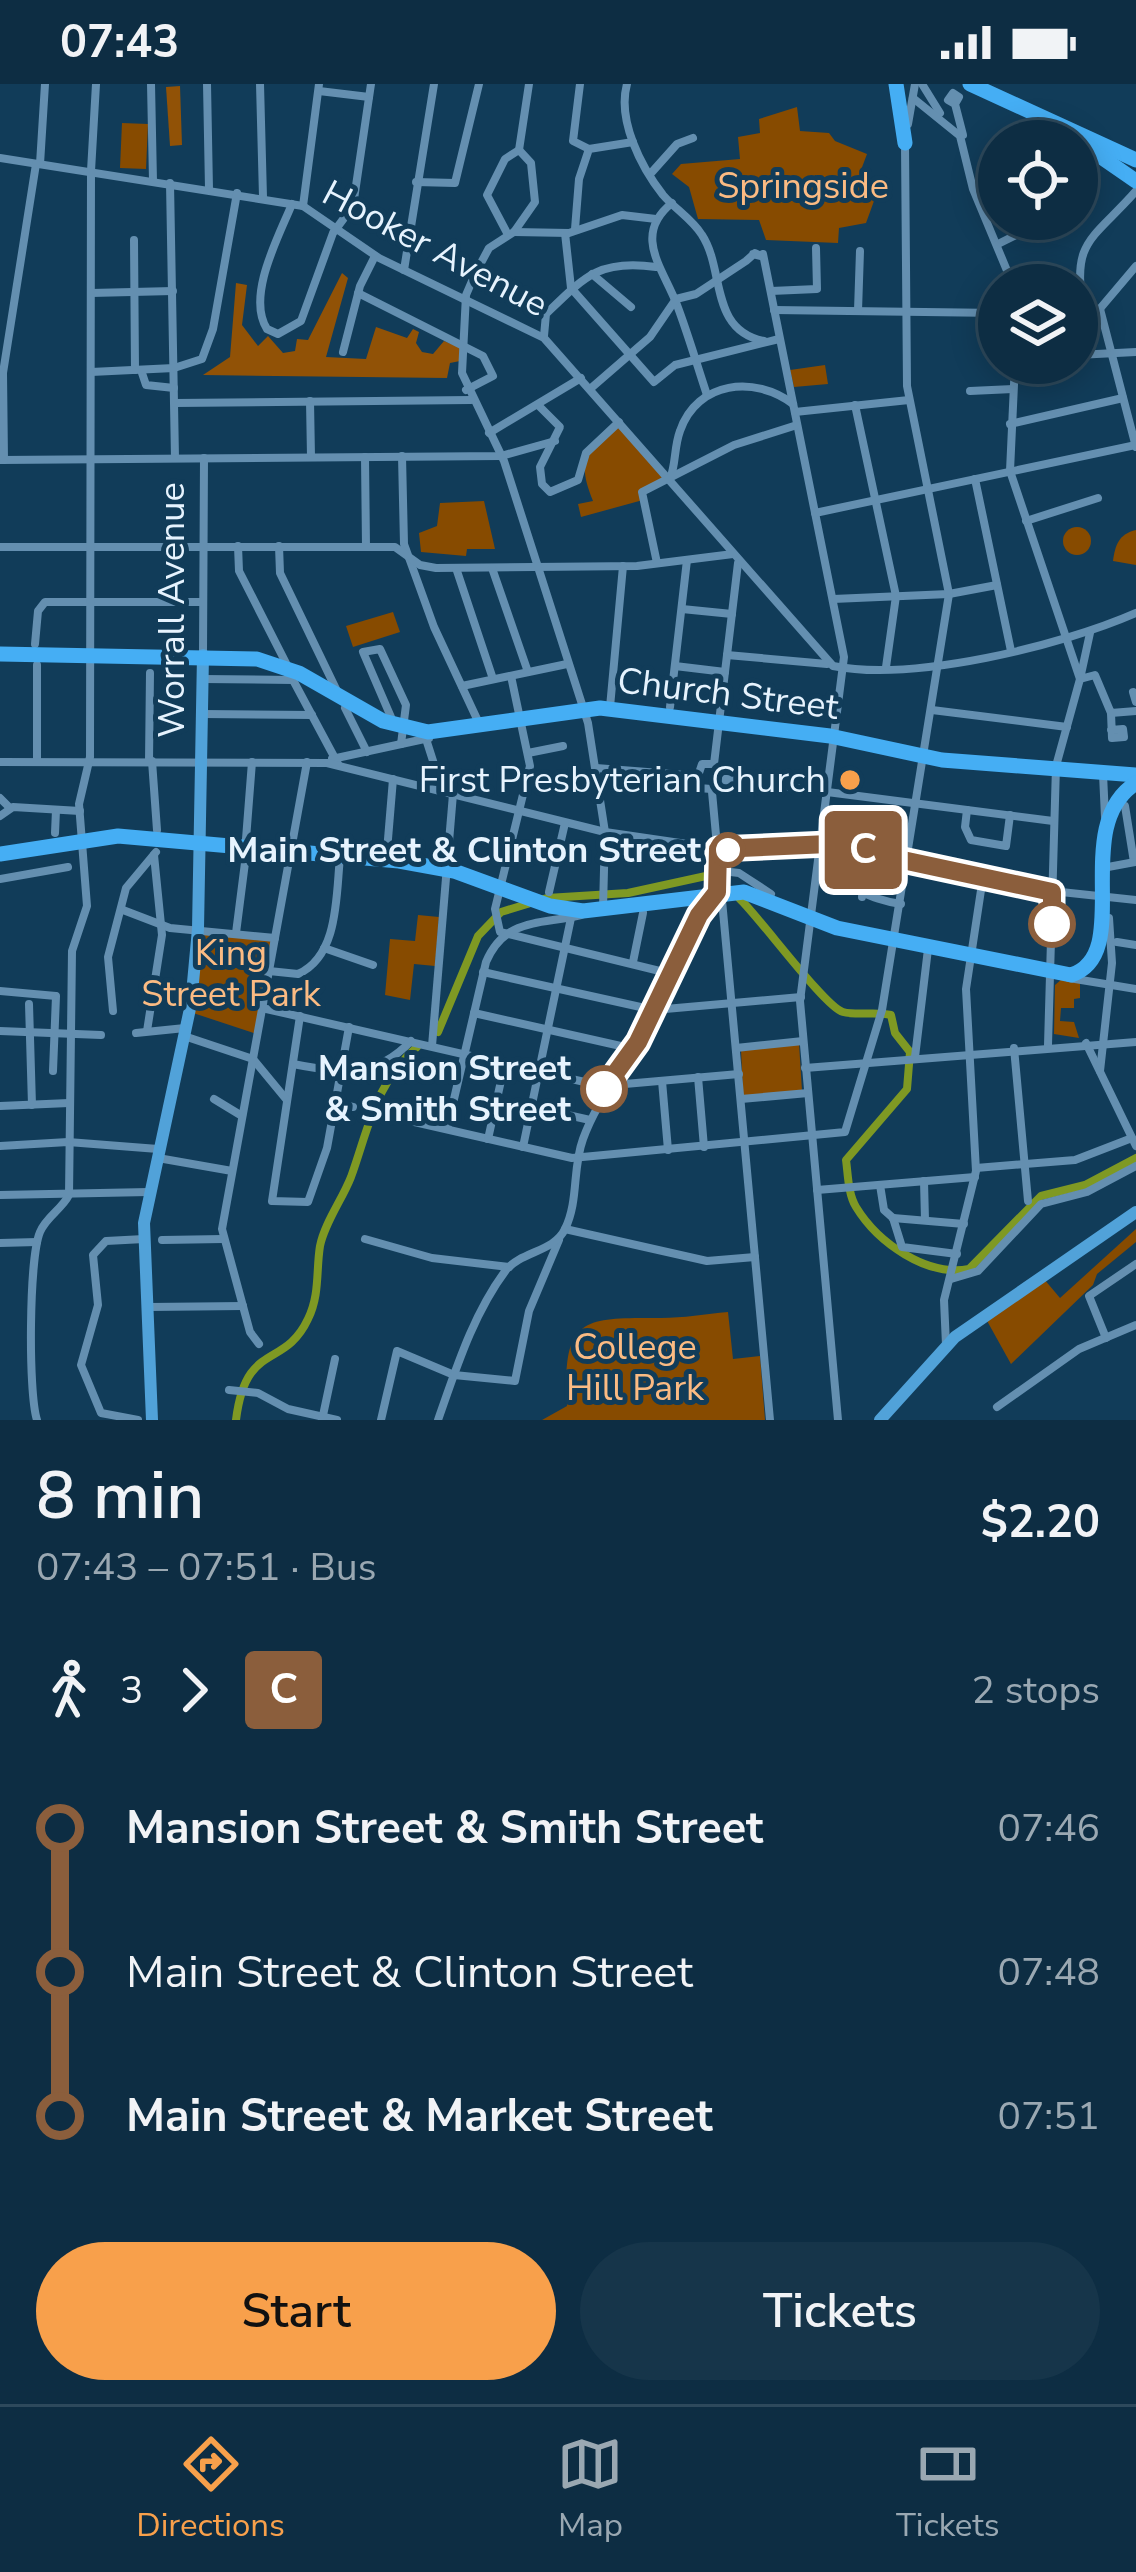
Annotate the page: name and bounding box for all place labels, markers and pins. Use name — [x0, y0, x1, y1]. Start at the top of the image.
place label: First Presbyterian Church — [419, 756, 826, 805]
marker: First Presbyterian Church — [837, 767, 863, 793]
place label: Main Street & Clinton Street — [227, 826, 701, 875]
marker: Main Street & Clinton Street — [712, 834, 744, 866]
unlabelled marker — [1030, 902, 1074, 946]
place label: Mansion Street & Smith Street — [318, 1044, 571, 1134]
marker: Mansion Street & Smith Street — [582, 1067, 626, 1111]

